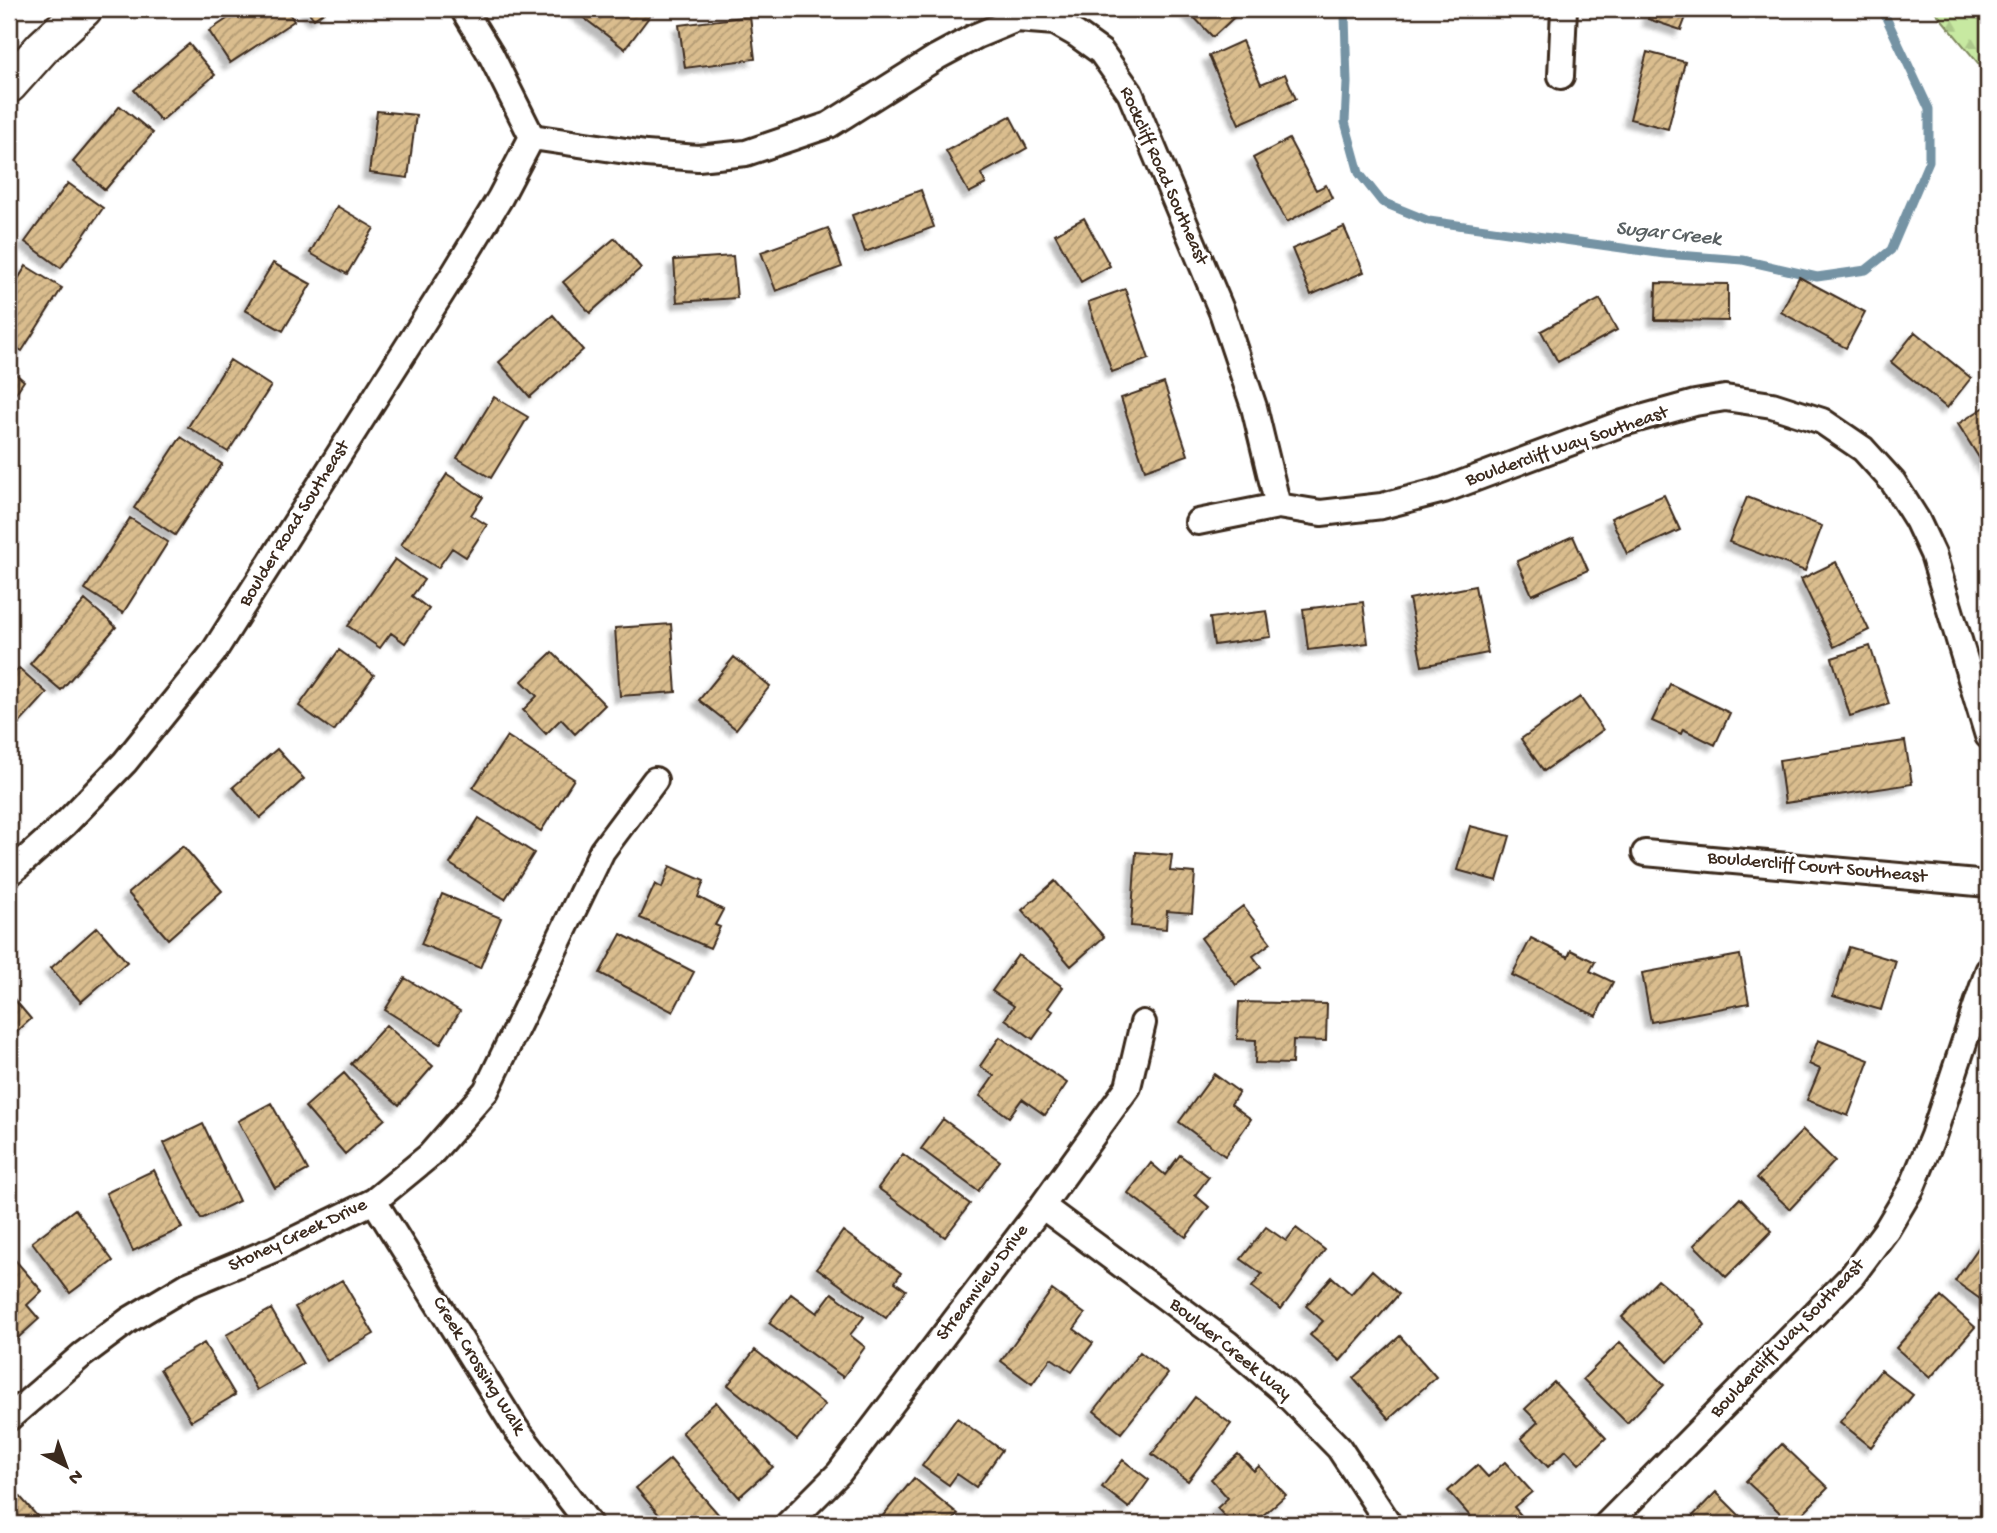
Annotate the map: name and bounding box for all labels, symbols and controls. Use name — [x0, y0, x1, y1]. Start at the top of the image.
street label: Rockcliff Road Southeast — [1113, 83, 1214, 271]
water label: Sugar Creek — [1614, 217, 1724, 253]
street label: Bouldercliff Way Southeast — [1462, 401, 1673, 493]
street label: Boulder Road Southeast — [234, 435, 357, 612]
street label: Bouldercliff Court Southeast — [1705, 847, 1930, 889]
street label: Stoney Creek Drive — [225, 1194, 371, 1278]
street label: Streamview Drive — [932, 1220, 1034, 1346]
street label: Bouldercliff Way Southeast — [1705, 1253, 1872, 1424]
street label: Creek Crossing Walk — [426, 1293, 531, 1441]
street label: Boulder Creek Way — [1164, 1293, 1296, 1407]
north arrow — [32, 1432, 102, 1502]
text: N — [63, 1463, 87, 1489]

